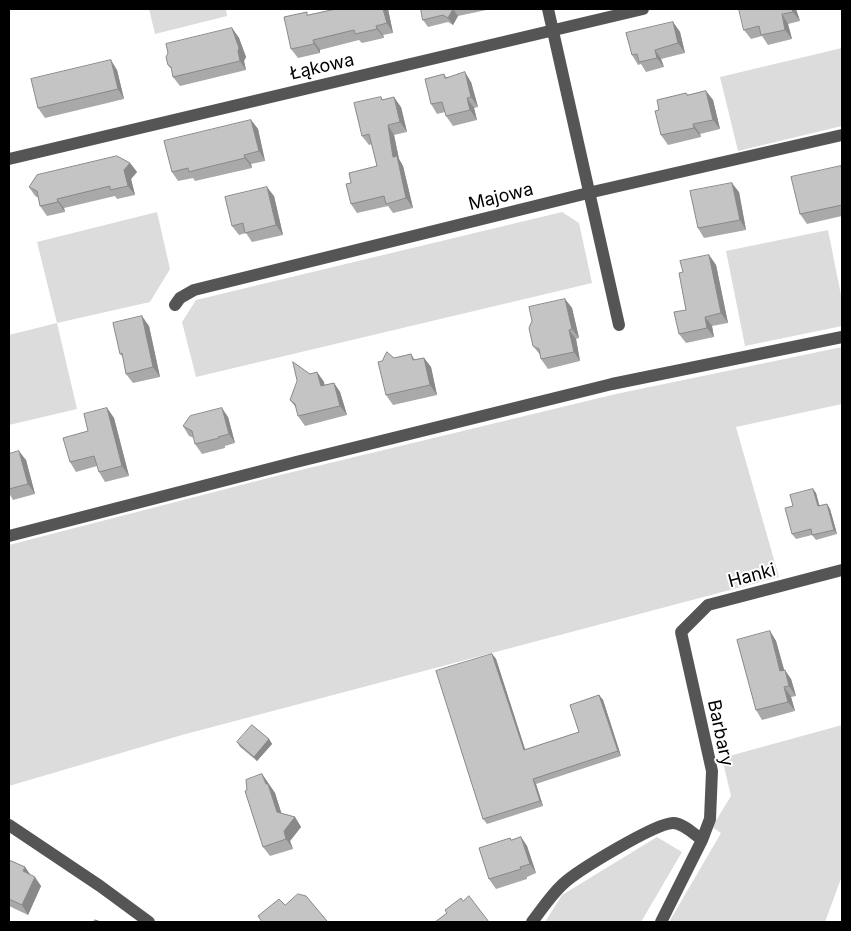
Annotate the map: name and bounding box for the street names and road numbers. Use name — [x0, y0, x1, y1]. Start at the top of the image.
street label: Łąkowa — [288, 49, 356, 85]
street label: Majowa — [466, 179, 536, 215]
street label: Hanki — [726, 559, 778, 593]
street label: Barbary — [702, 698, 738, 768]

